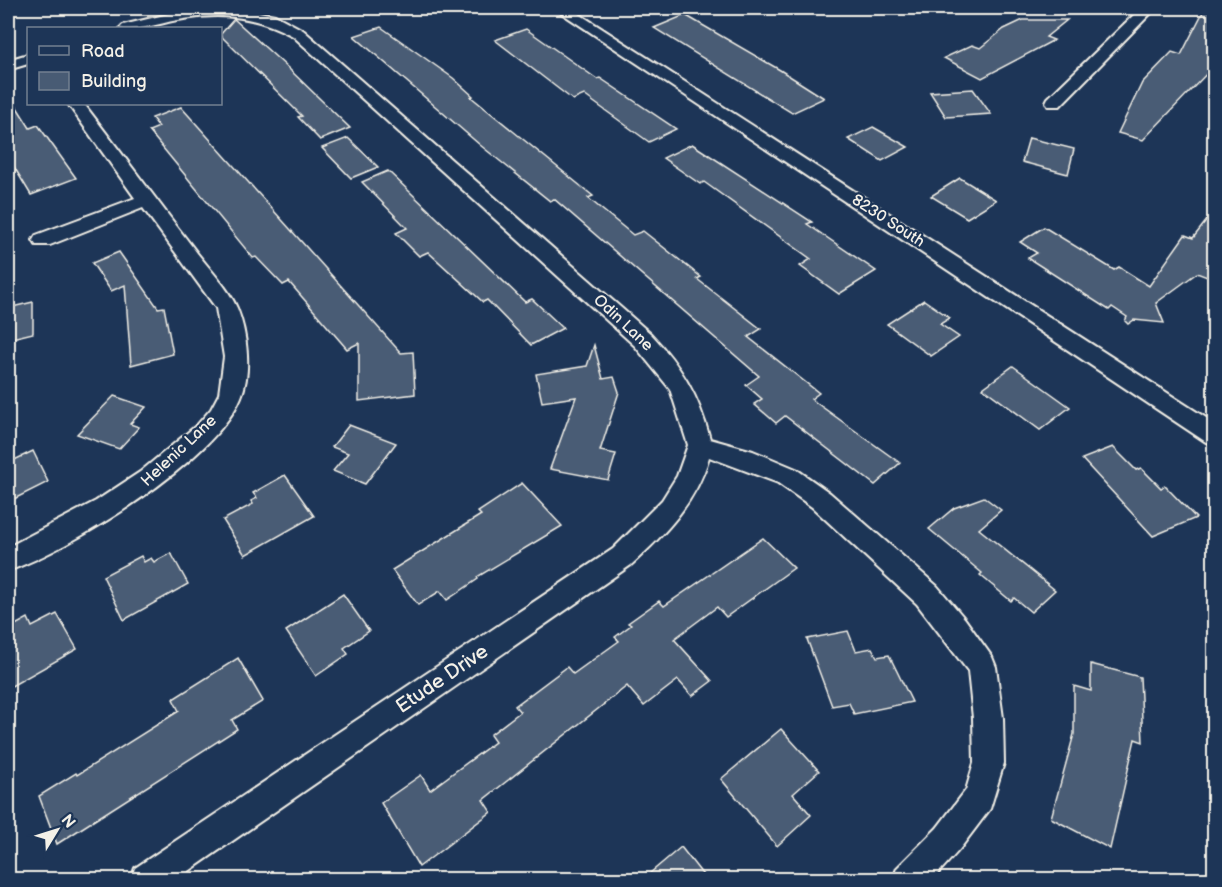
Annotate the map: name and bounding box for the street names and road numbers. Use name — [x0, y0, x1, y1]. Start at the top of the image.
street label: 8230 South — [848, 190, 928, 252]
street label: Odin Lane — [589, 291, 657, 356]
street label: Helenic Lane — [137, 411, 221, 491]
street label: Etude Drive — [391, 639, 493, 719]

